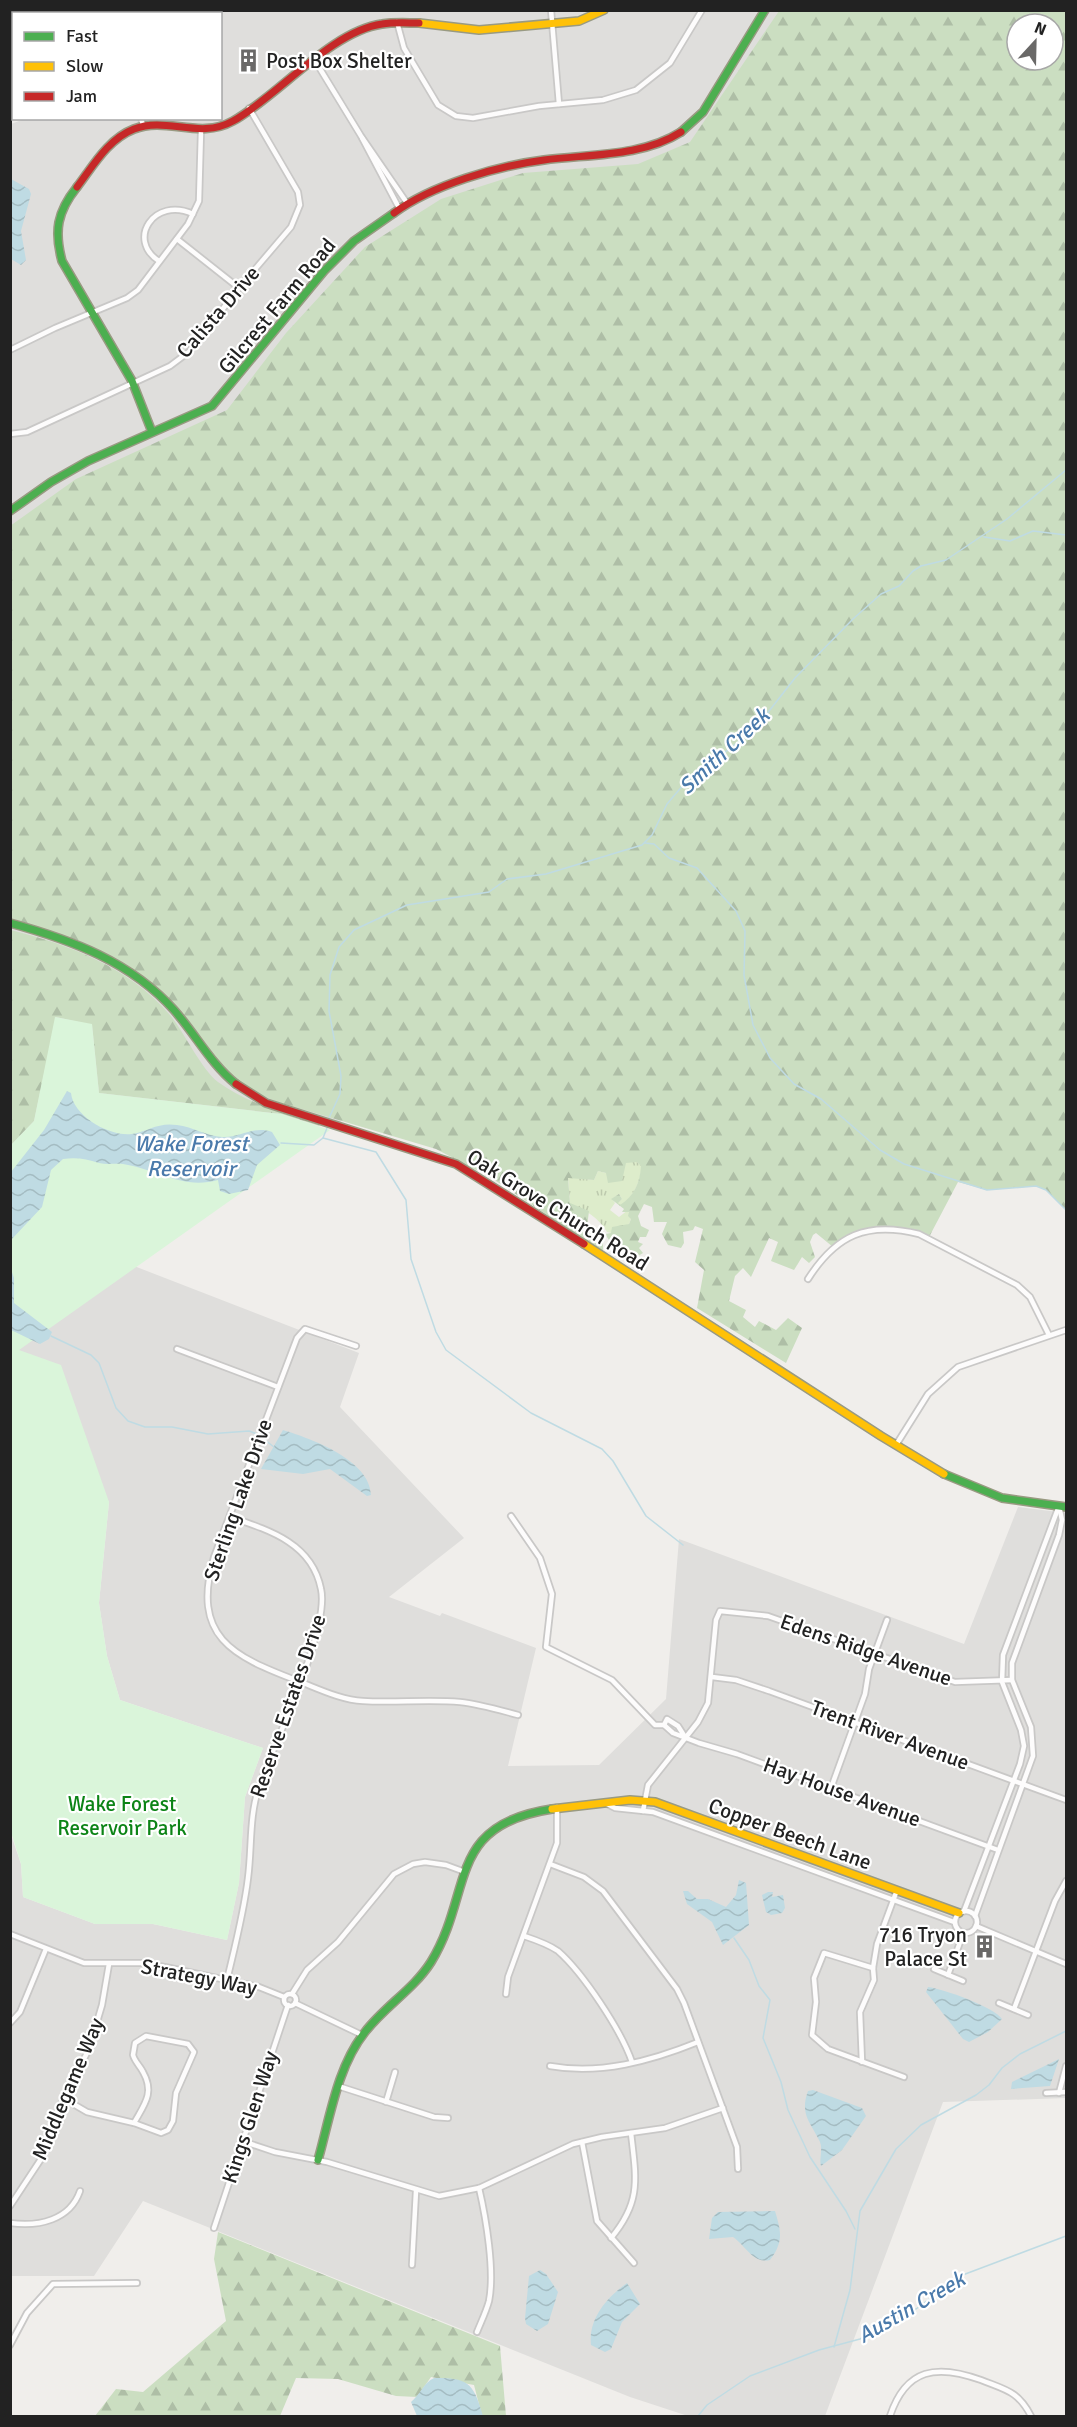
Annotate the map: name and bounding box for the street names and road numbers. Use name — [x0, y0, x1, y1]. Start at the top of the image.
street label: Gilcrest Farm Road — [213, 233, 341, 379]
street label: Calista Drive — [171, 261, 265, 363]
street label: Oak Grove Church Road — [462, 1144, 654, 1276]
street label: Sterling Lake Drive — [198, 1416, 278, 1584]
street label: Edens Ridge Avenue — [777, 1608, 955, 1692]
street label: Reserve Estates Drive — [244, 1611, 332, 1801]
street label: Trent River Avenue — [807, 1694, 973, 1776]
street label: Hay House Avenue — [760, 1751, 924, 1833]
street label: Copper Beech Lane — [705, 1792, 875, 1876]
street label: Strategy Way — [139, 1953, 259, 2001]
street label: Middlegame Way — [26, 2014, 110, 2164]
street label: Kings Glen Way — [216, 2047, 284, 2187]

